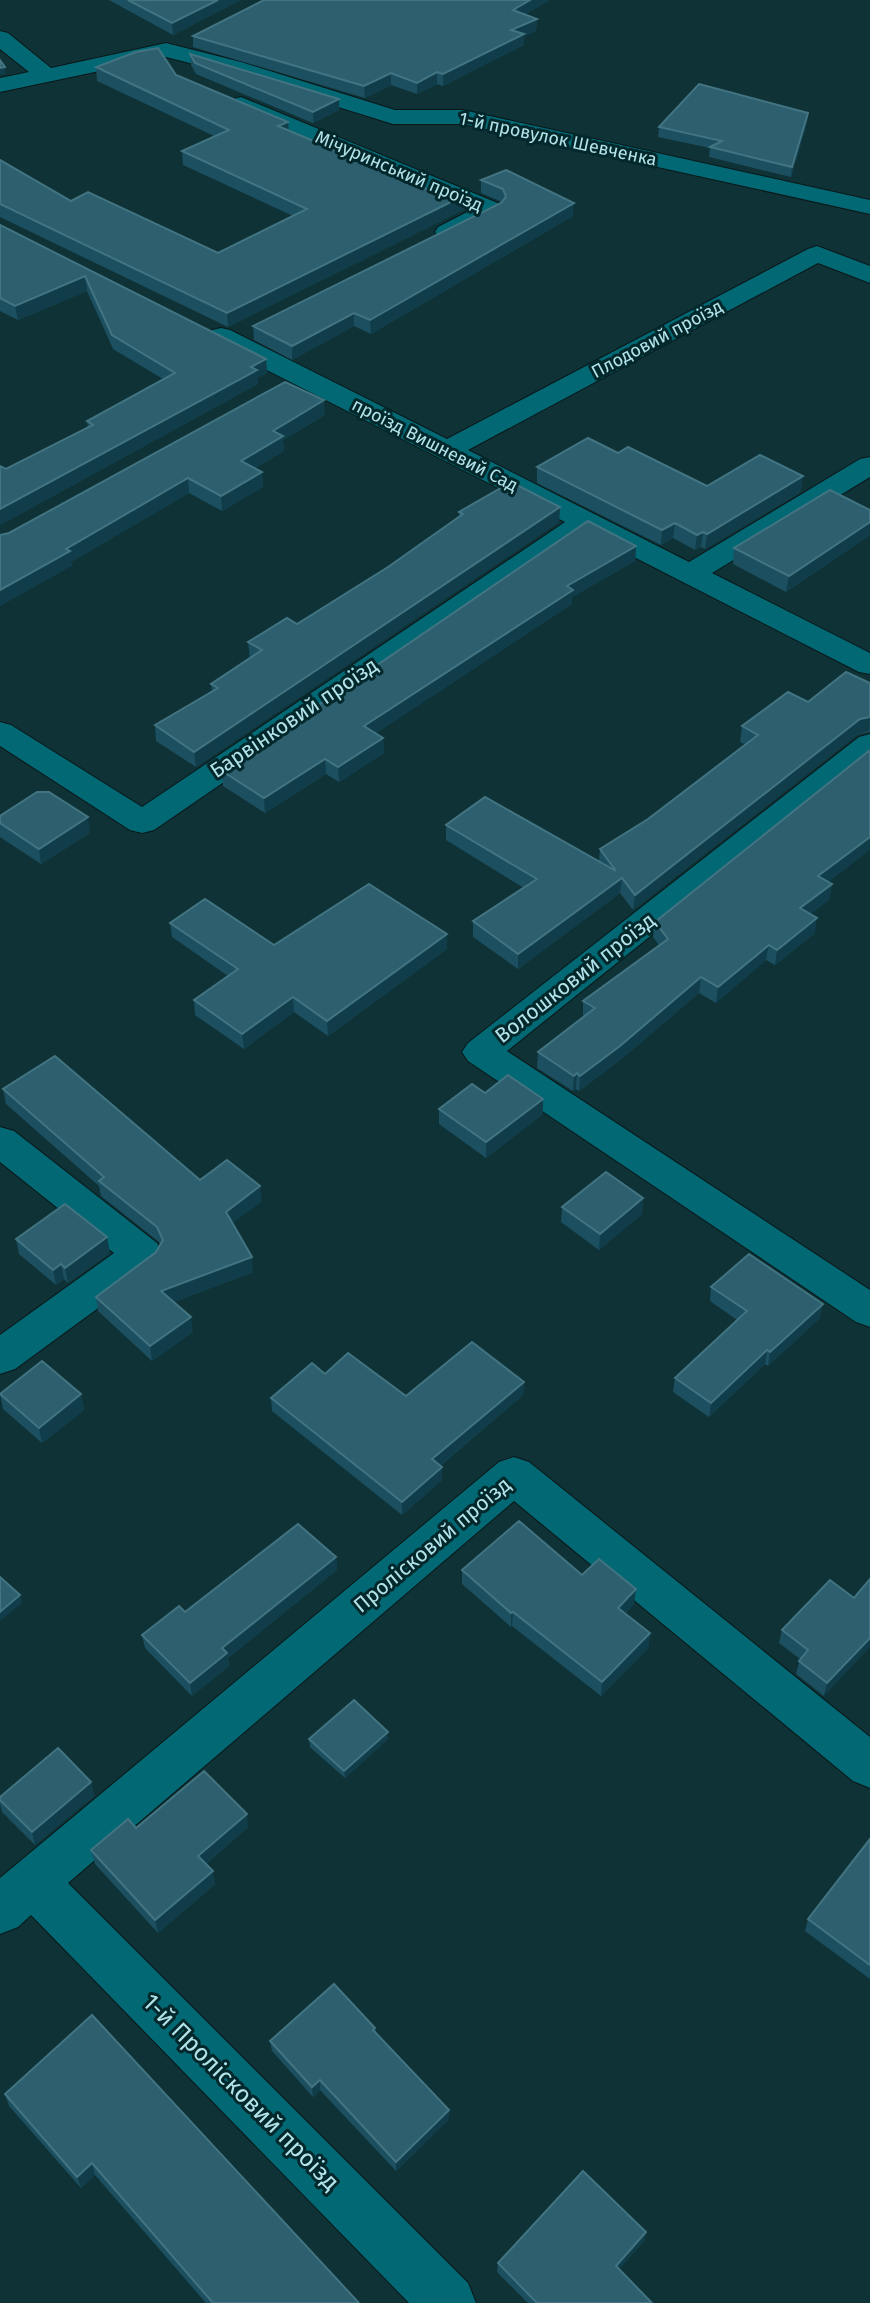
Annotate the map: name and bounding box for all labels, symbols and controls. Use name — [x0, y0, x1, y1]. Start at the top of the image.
street label: 1-й провулок Шевченка — [457, 107, 659, 171]
street label: Мічуринський проїзд — [312, 126, 486, 216]
street label: Плодовий проїзд — [588, 295, 726, 383]
street label: проїзд Вишневий Сад — [348, 394, 522, 496]
street label: Барвінковий проїзд — [205, 652, 383, 784]
street label: Волошковий проїзд — [490, 907, 660, 1049]
street label: Пролісковий проїзд — [348, 1472, 516, 1618]
street label: 1-й Пролісковий проїзд — [137, 1988, 345, 2196]

